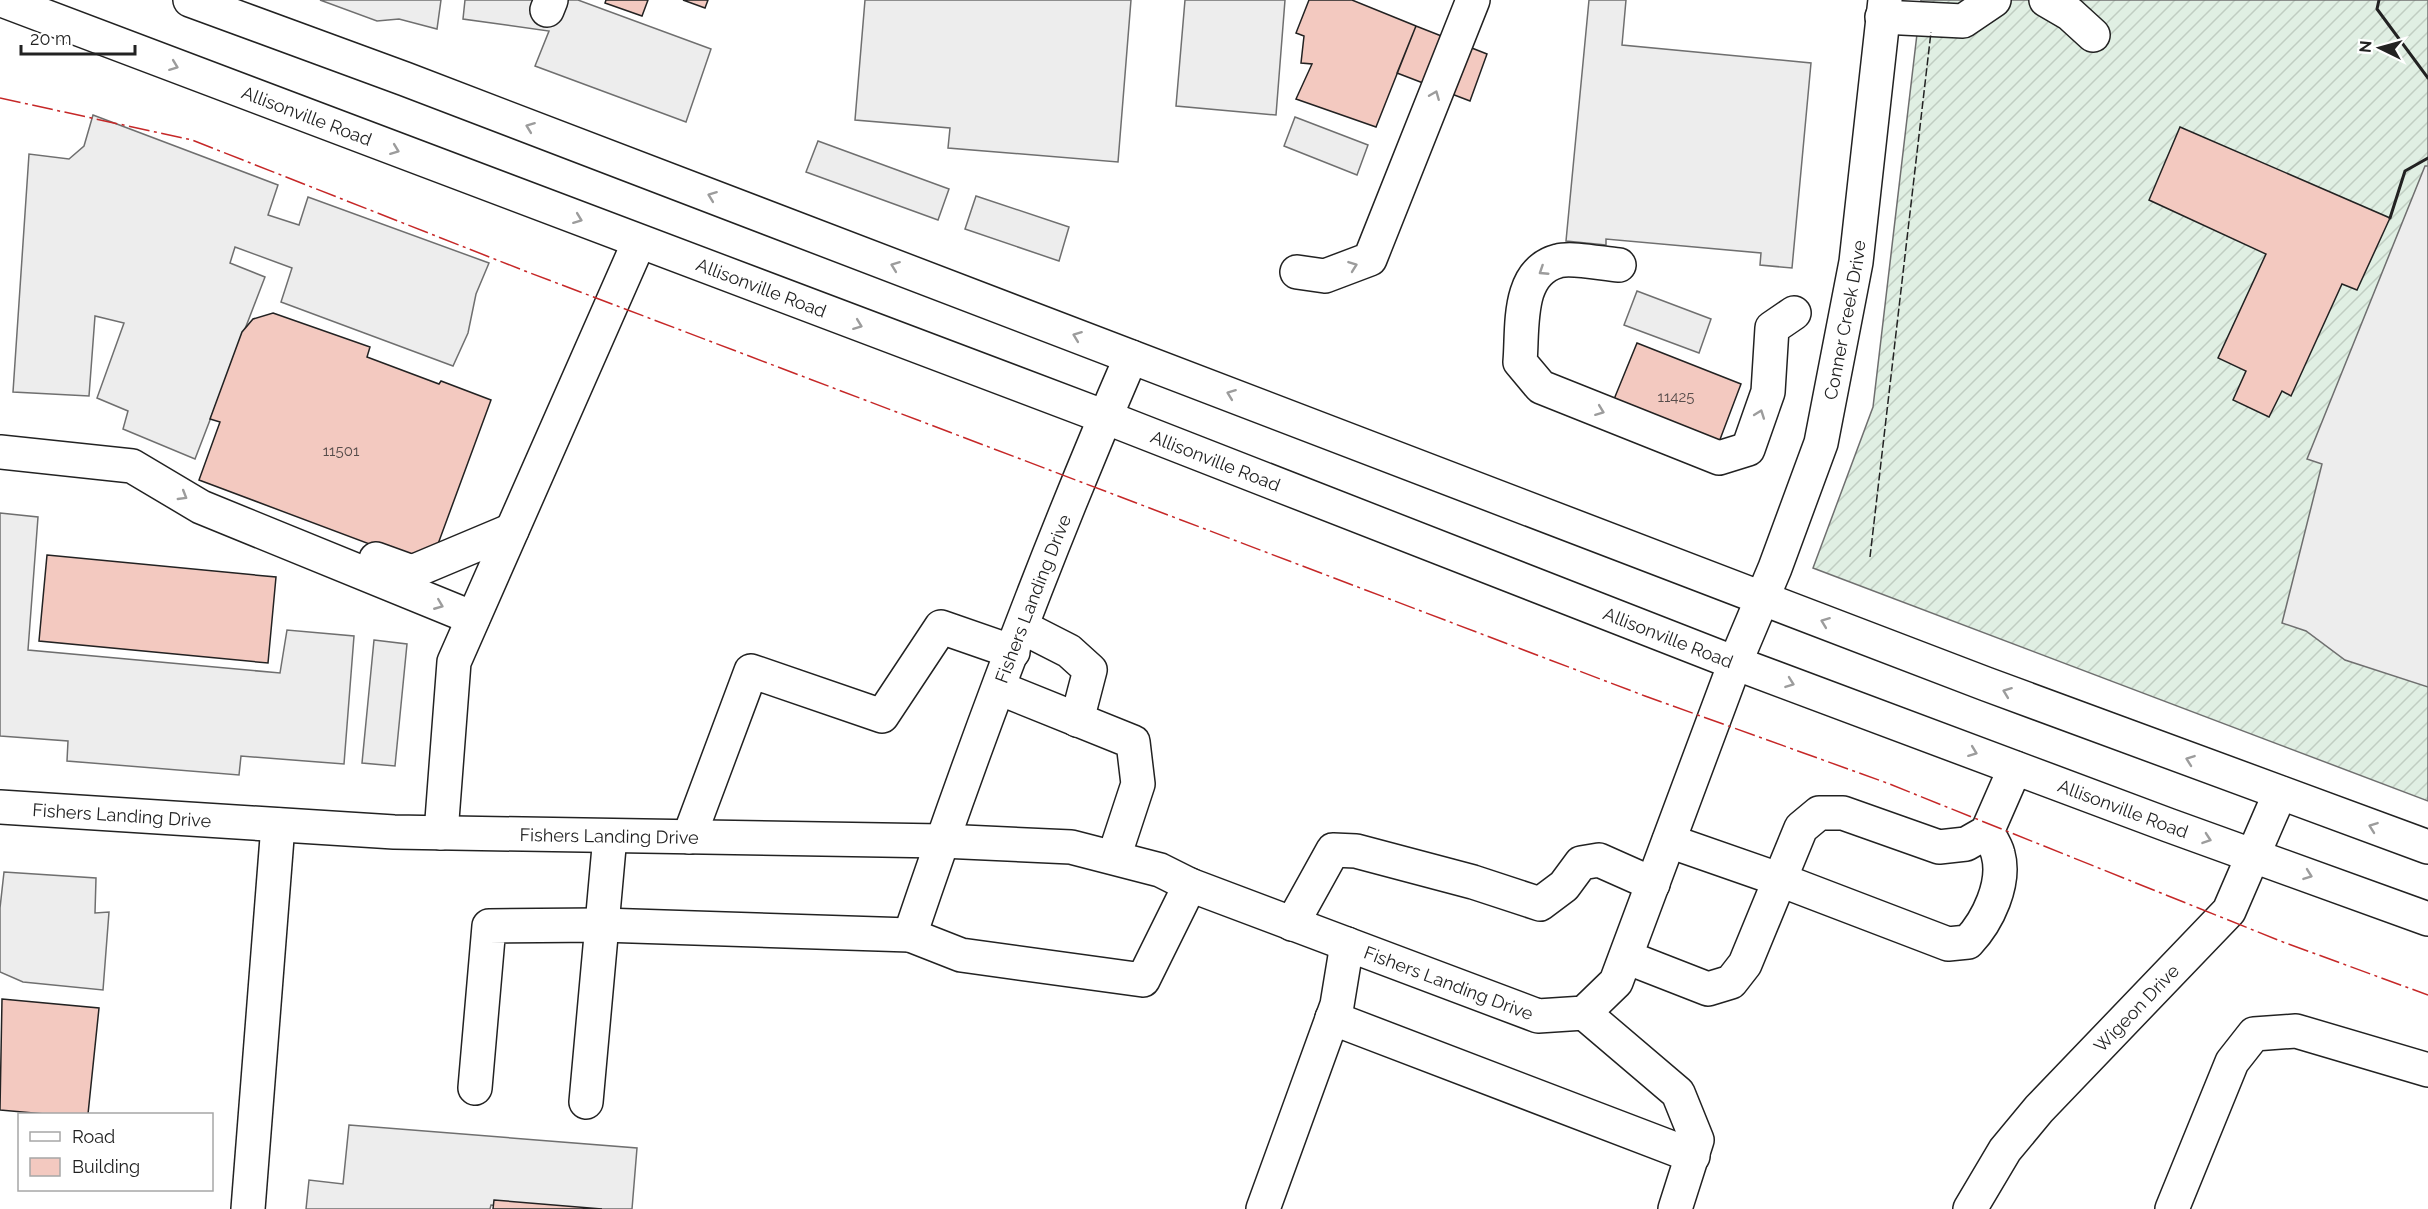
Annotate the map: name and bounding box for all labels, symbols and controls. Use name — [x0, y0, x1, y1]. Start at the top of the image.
scale bar — [21, 18, 135, 56]
north arrow — [2350, 18, 2410, 78]
text: 20 m — [30, 28, 72, 49]
text: N — [2356, 40, 2376, 54]
one-way arrow — [168, 59, 178, 72]
street label: Allisonville Road — [239, 81, 375, 149]
one-way arrow — [1428, 90, 1441, 101]
one-way arrow — [525, 122, 536, 134]
one-way arrow — [390, 143, 400, 156]
one-way arrow — [708, 191, 718, 204]
one-way arrow — [572, 212, 583, 224]
street label: Conner Creek Drive — [1819, 239, 1869, 401]
street label: Allisonville Road — [694, 253, 829, 321]
one-way arrow — [1347, 260, 1358, 273]
one-way arrow — [890, 261, 901, 273]
one-way arrow — [1538, 263, 1549, 274]
one-way arrow — [853, 318, 863, 331]
one-way arrow — [1072, 330, 1082, 343]
house number: 11425 — [1657, 388, 1695, 406]
one-way arrow — [1226, 389, 1236, 402]
one-way arrow — [1594, 404, 1605, 416]
one-way arrow — [1753, 409, 1766, 420]
street label: Allisonville Road — [1148, 425, 1283, 495]
house number: 11501 — [323, 442, 360, 460]
one-way arrow — [177, 488, 187, 500]
street label: Fishers Landing Drive — [990, 511, 1075, 686]
one-way arrow — [433, 598, 444, 610]
street label: Allisonville Road — [1601, 602, 1736, 672]
one-way arrow — [1820, 617, 1831, 630]
one-way arrow — [1784, 676, 1795, 689]
one-way arrow — [2002, 687, 2013, 699]
one-way arrow — [1967, 744, 1977, 757]
one-way arrow — [2185, 755, 2196, 767]
street label: Allisonville Road — [2055, 774, 2191, 842]
street label: Fishers Landing Drive — [32, 799, 212, 831]
one-way arrow — [2368, 822, 2379, 835]
street label: Fishers Landing Drive — [519, 824, 699, 848]
one-way arrow — [2201, 832, 2212, 844]
one-way arrow — [2302, 868, 2313, 880]
street label: Fishers Landing Drive — [1361, 941, 1537, 1024]
street label: Wigeon Drive — [2089, 959, 2183, 1056]
legend — [18, 1113, 213, 1191]
text: Road — [72, 1126, 115, 1147]
text: Building — [72, 1156, 140, 1177]

